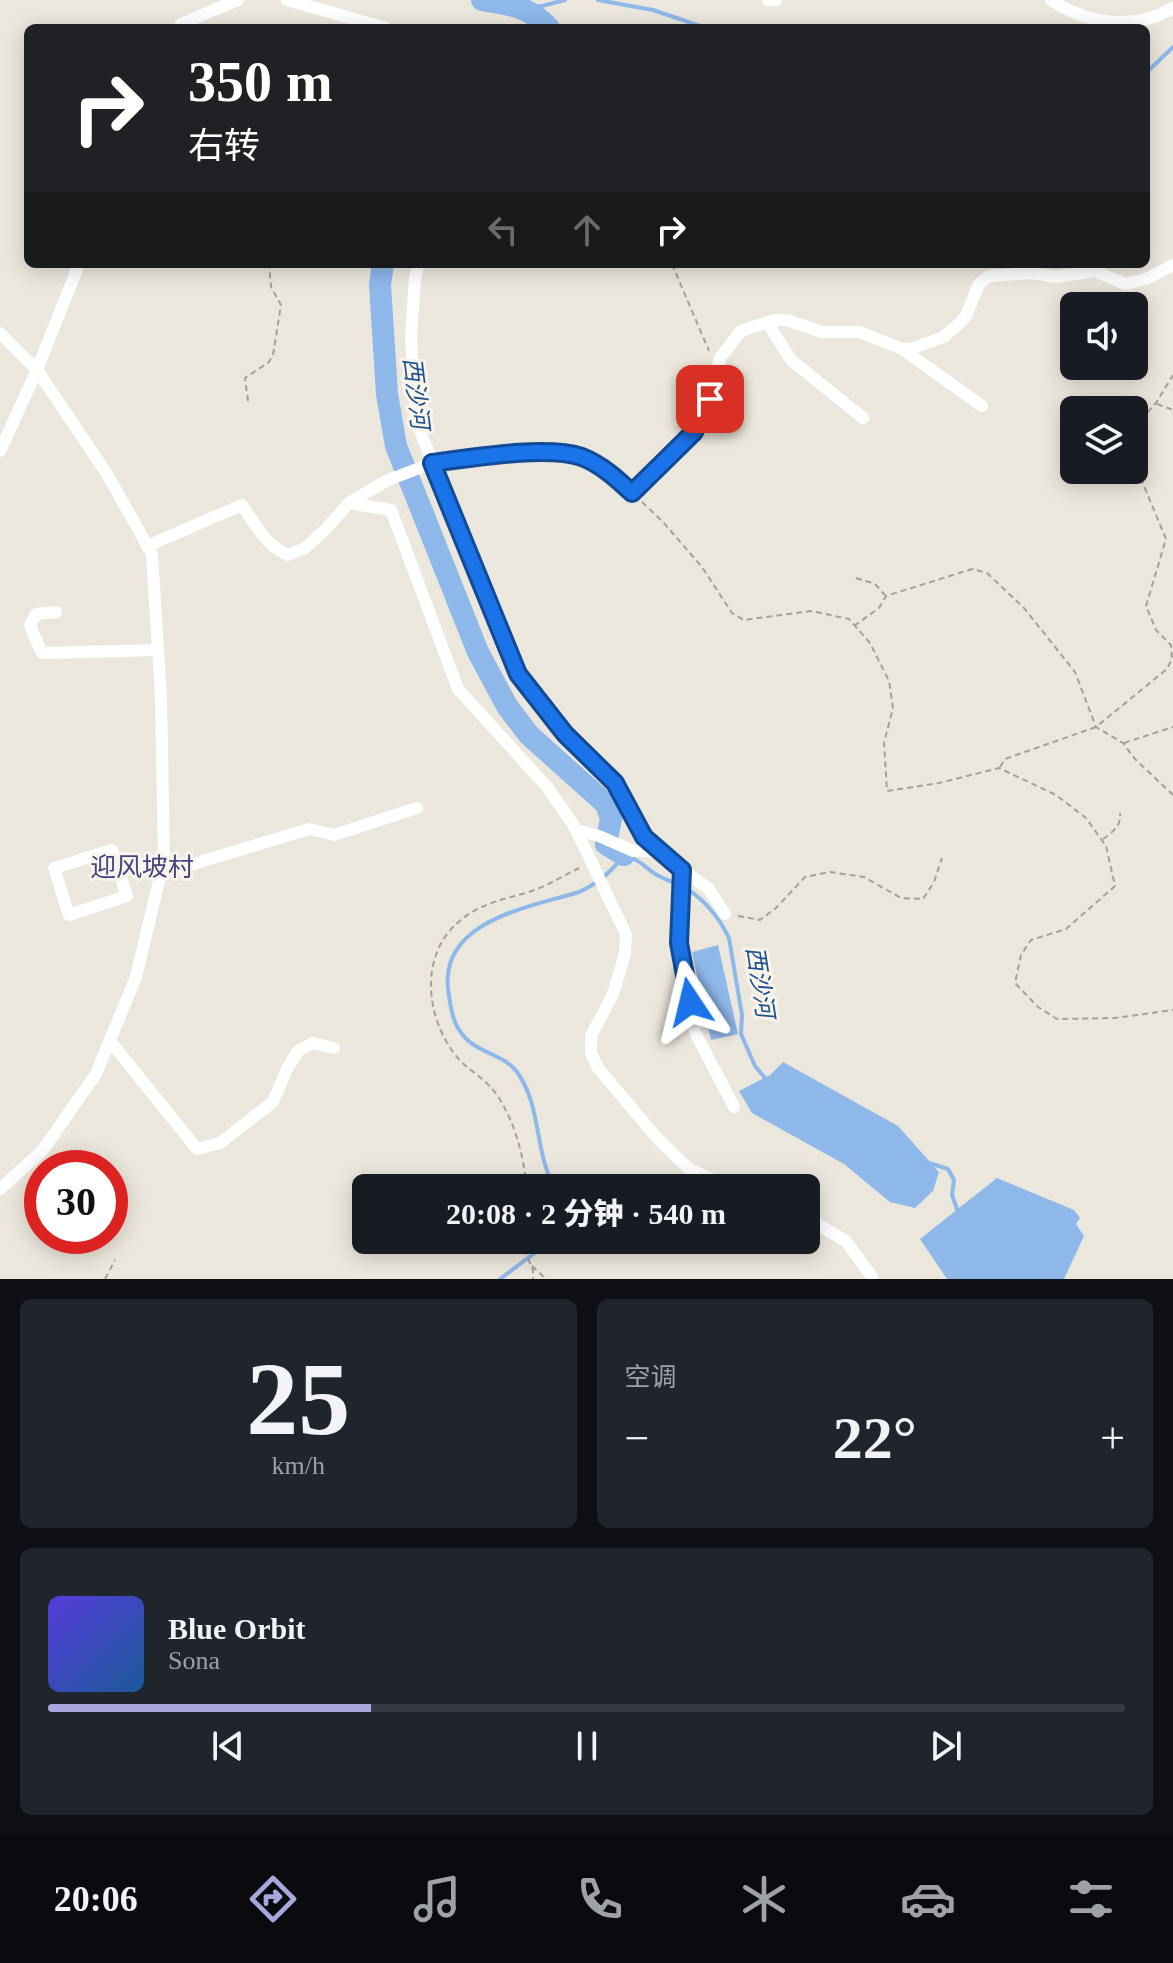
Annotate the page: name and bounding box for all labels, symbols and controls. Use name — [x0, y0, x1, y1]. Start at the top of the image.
text: 350 m — [188, 51, 333, 113]
icon: right — [56, 56, 160, 160]
text: 右转 — [188, 126, 260, 166]
icon: left — [481, 208, 525, 252]
icon: ahead — [565, 208, 609, 252]
icon: right — [649, 208, 693, 252]
map controls — [1060, 292, 1148, 484]
button: sound — [1060, 292, 1148, 380]
water label: 西沙河 — [399, 356, 434, 434]
pin — [676, 365, 744, 433]
icon: arrive — [688, 377, 732, 421]
button: layers — [1060, 396, 1148, 484]
district label: 迎风坡村 — [90, 853, 194, 882]
water label: 西沙河 — [742, 944, 779, 1024]
position arrow — [648, 960, 732, 1044]
speed limit sign: 30 — [24, 1150, 128, 1254]
text: 20:08 · 2 分钟 · 540 m — [446, 1197, 726, 1230]
text: 25 — [246, 1341, 350, 1456]
text: 空调 — [625, 1363, 677, 1392]
text: 22° — [833, 1405, 917, 1471]
text: − — [625, 1414, 649, 1463]
text: + — [1100, 1414, 1125, 1463]
text: km/h — [272, 1451, 325, 1480]
text: Blue Orbit — [168, 1612, 306, 1645]
text: Sona — [168, 1646, 220, 1675]
icon: previous — [206, 1724, 250, 1768]
icon: pause — [565, 1724, 609, 1768]
icon: next — [924, 1724, 968, 1768]
icon: directions — [245, 1871, 301, 1927]
icon: music — [409, 1871, 465, 1927]
icon: phone — [572, 1871, 628, 1927]
icon: climate — [736, 1871, 792, 1927]
icon: car — [900, 1871, 956, 1927]
icon: filters — [1063, 1871, 1119, 1927]
text: 20:06 — [54, 1879, 138, 1919]

